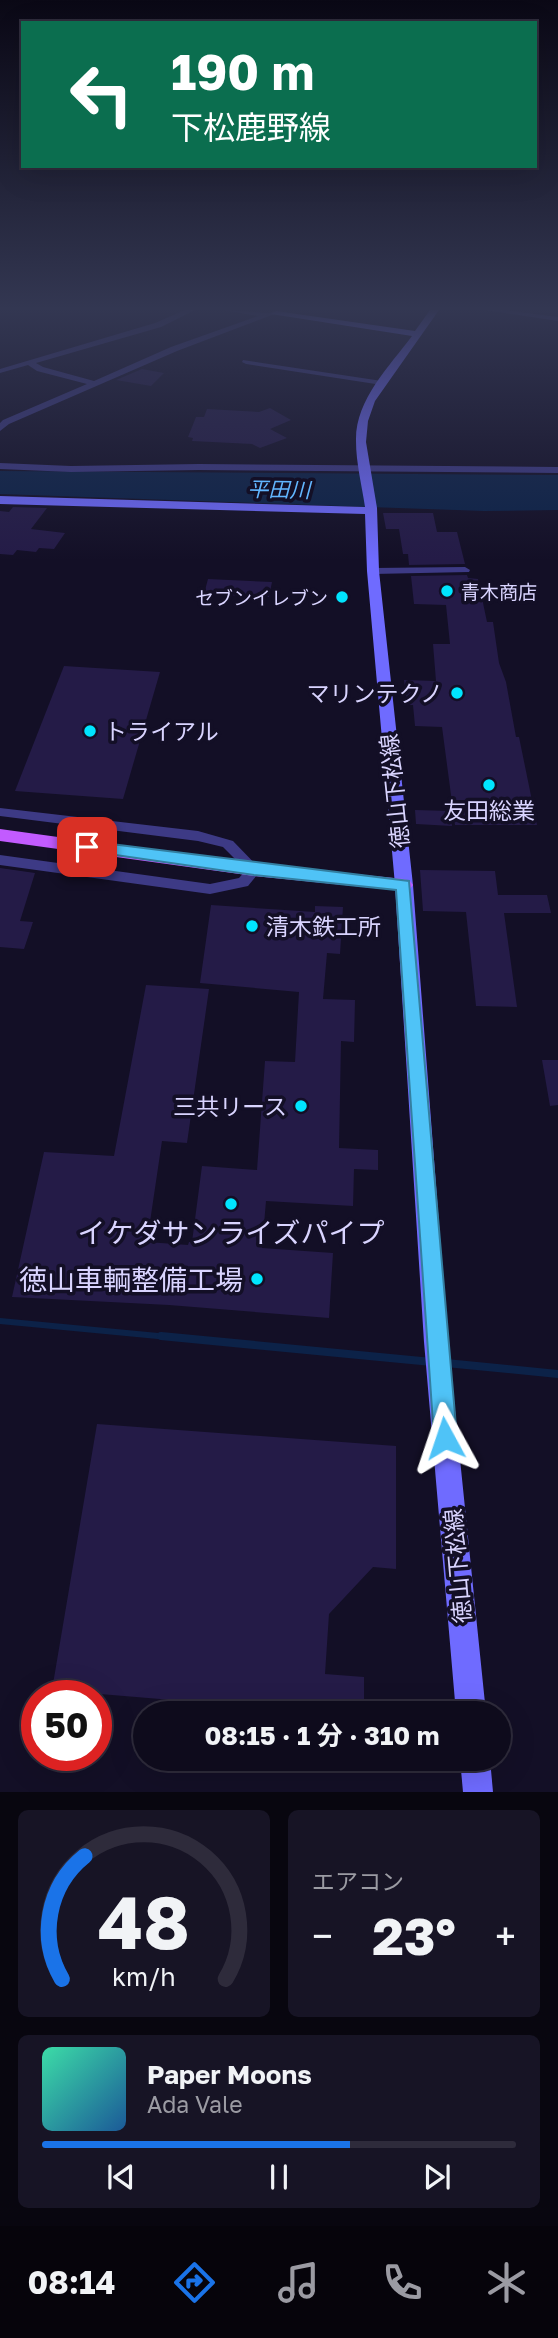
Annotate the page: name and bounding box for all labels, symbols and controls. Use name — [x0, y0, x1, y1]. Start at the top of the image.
text: 190 m — [171, 42, 314, 101]
icon: left — [56, 49, 147, 140]
text: 下松鹿野線 — [171, 108, 331, 146]
water label: 平田川 — [247, 475, 313, 503]
place label: 青木商店 — [461, 580, 537, 603]
marker: 青木商店 — [439, 583, 455, 599]
place label: セブンイレブン — [195, 586, 328, 609]
marker: セブンイレブン — [334, 589, 350, 605]
place label: マリンテクノ — [306, 679, 443, 707]
marker: マリンテクノ — [449, 685, 465, 701]
place label: トライアル — [104, 717, 219, 745]
marker: トライアル — [82, 723, 98, 739]
street label: 徳山下松線 — [374, 732, 414, 850]
marker: 友田総業 — [481, 777, 497, 793]
place label: 友田総業 — [443, 796, 535, 824]
pin — [57, 817, 117, 877]
icon: arrive — [68, 828, 106, 866]
place label: 清木鉄工所 — [266, 912, 381, 940]
marker: 清木鉄工所 — [244, 918, 260, 934]
place label: 三共リース — [173, 1092, 287, 1120]
marker: 三共リース — [293, 1098, 309, 1114]
marker: イケダサンライズパイプ — [223, 1196, 239, 1212]
place label: イケダサンライズパイプ — [77, 1216, 385, 1249]
place label: 徳山車輌整備工場 — [19, 1263, 243, 1296]
marker: 徳山車輌整備工場 — [249, 1271, 265, 1287]
position arrow — [408, 1401, 482, 1475]
street label: 徳山下松線 — [438, 1507, 476, 1625]
speed limit sign: 50 — [21, 1680, 112, 1771]
text: 08:15 · 1 分 · 310 m — [204, 1720, 440, 1751]
text: エアコン — [312, 1867, 404, 1895]
text: 48 — [98, 1879, 190, 1966]
text: 23° — [372, 1904, 456, 1966]
text: − — [312, 1913, 333, 1958]
text: + — [495, 1913, 516, 1958]
text: km/h — [112, 1961, 176, 1992]
text: Paper Moons — [147, 2059, 312, 2090]
text: Ada Vale — [147, 2090, 243, 2118]
icon: previous — [102, 2158, 140, 2196]
icon: pause — [260, 2158, 298, 2196]
icon: next — [418, 2158, 456, 2196]
icon: directions — [170, 2258, 219, 2307]
icon: music — [274, 2258, 323, 2307]
icon: phone — [378, 2258, 427, 2307]
icon: climate — [482, 2258, 531, 2307]
text: 08:14 — [27, 2263, 115, 2301]

